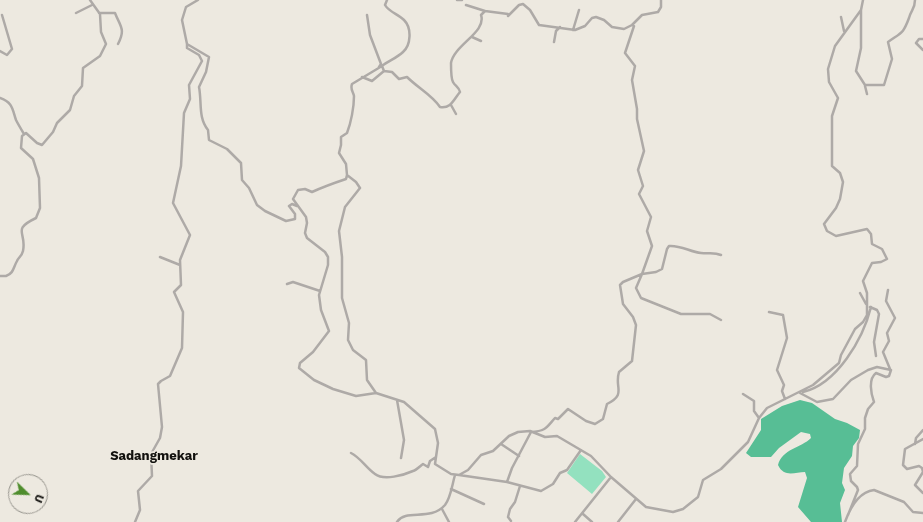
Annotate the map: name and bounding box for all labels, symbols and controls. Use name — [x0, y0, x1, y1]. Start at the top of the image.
district label: Sadangmekar — [110, 448, 198, 464]
north arrow — [8, 474, 48, 514]
text: U — [31, 492, 46, 505]

